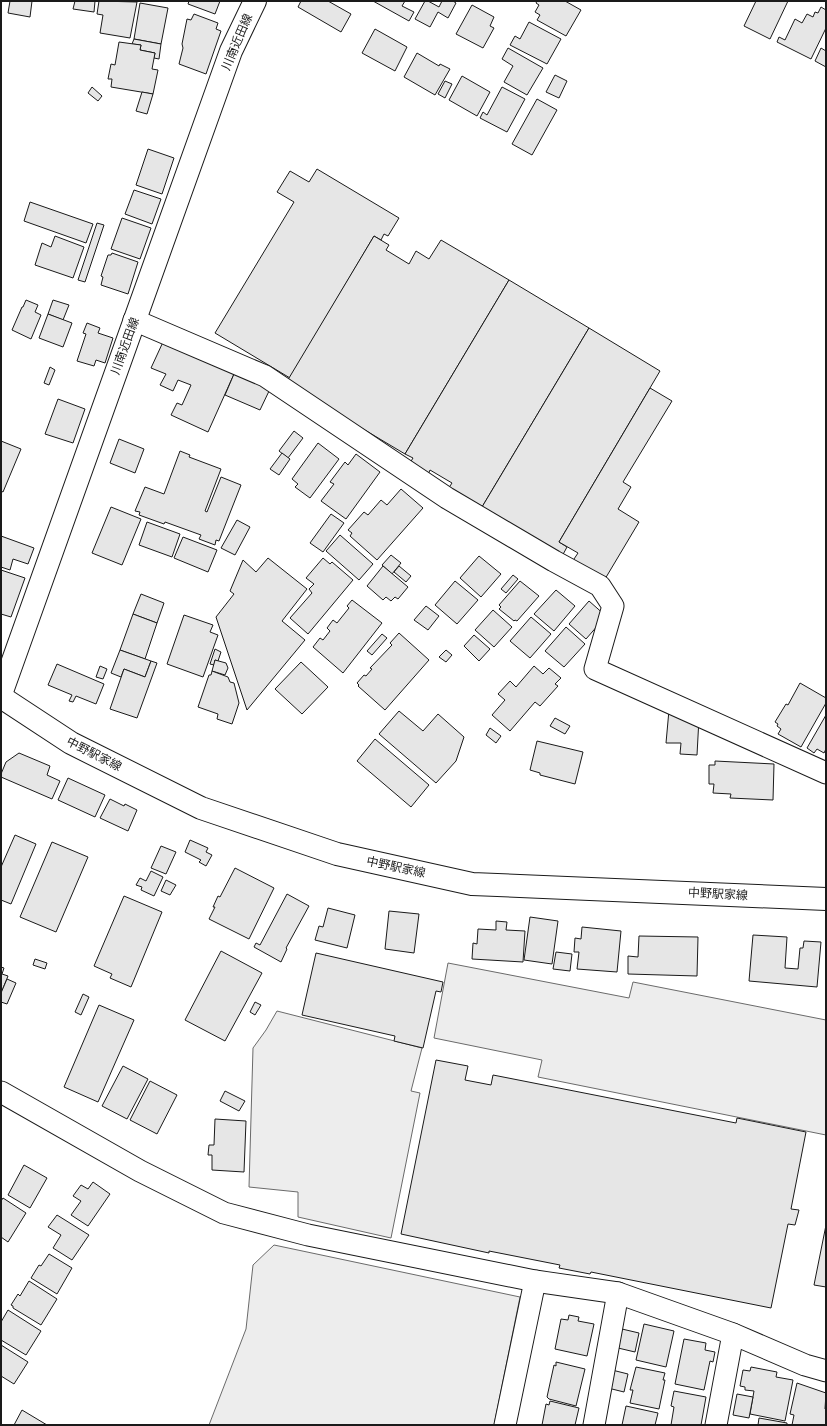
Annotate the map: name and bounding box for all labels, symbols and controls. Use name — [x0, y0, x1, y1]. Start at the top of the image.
street label: 川南近田線 — [218, 11, 256, 73]
street label: 川南近田線 — [107, 315, 143, 377]
street label: 中野駅家線 — [64, 733, 124, 775]
street label: 中野駅家線 — [365, 853, 427, 881]
street label: 中野駅家線 — [688, 884, 748, 904]

